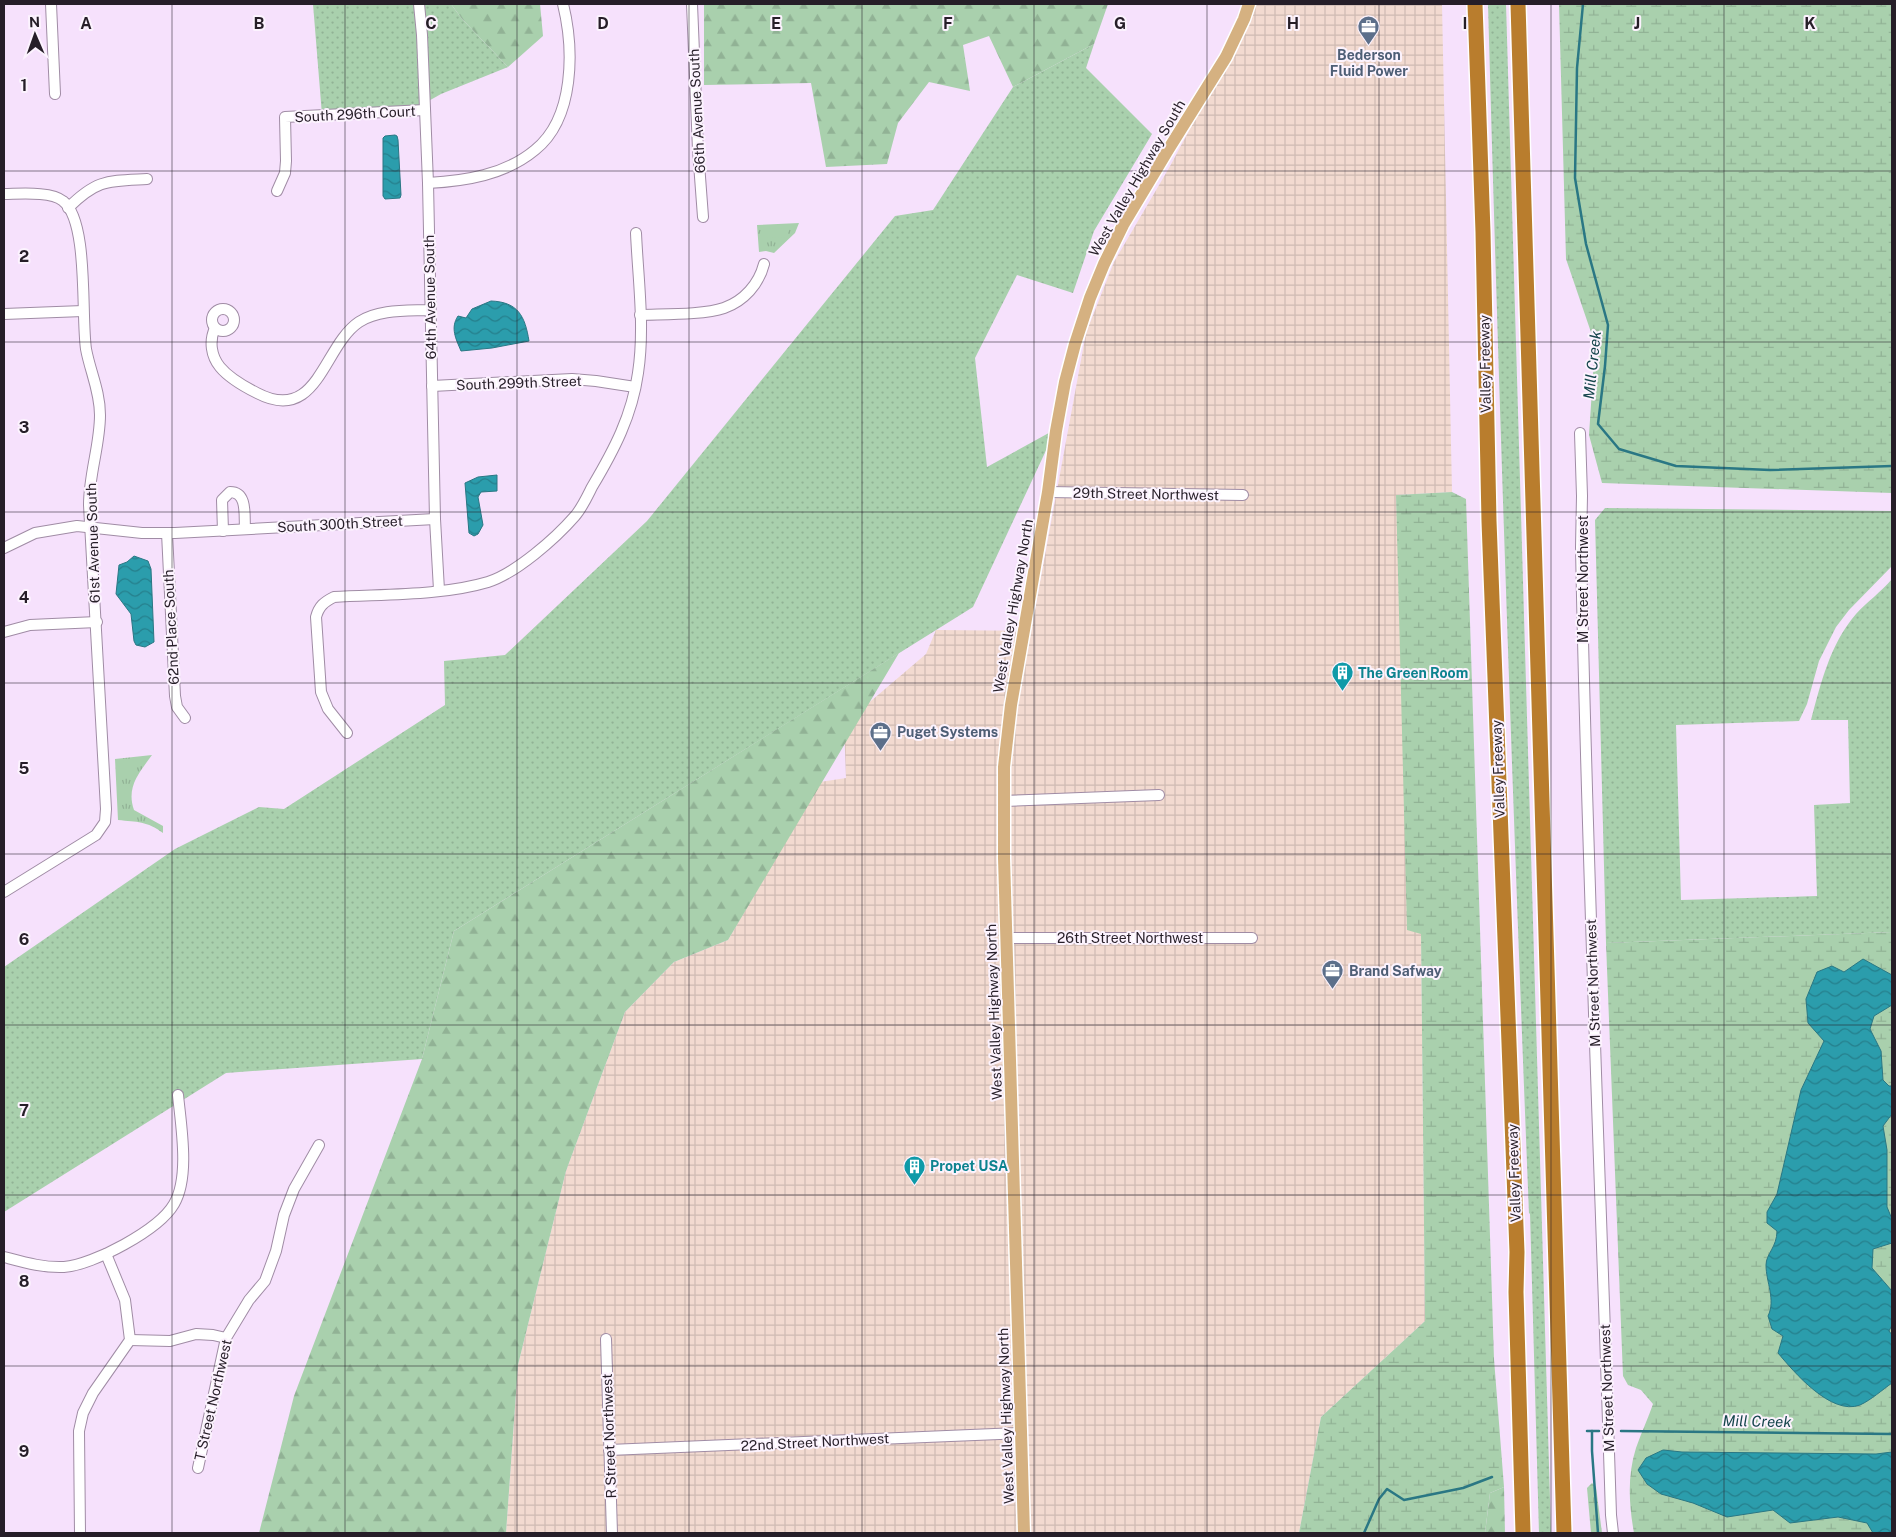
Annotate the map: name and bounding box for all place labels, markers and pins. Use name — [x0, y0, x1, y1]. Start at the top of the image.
office icon: Bederson Fluid Power — [1357, 15, 1381, 46]
place label: Bederson Fluid Power — [1330, 47, 1408, 79]
building icon: The Green Room — [1330, 661, 1354, 692]
place label: The Green Room — [1358, 665, 1468, 681]
office icon: Puget Systems — [869, 720, 893, 751]
place label: Puget Systems — [897, 724, 998, 740]
office icon: Brand Safway — [1321, 959, 1345, 990]
place label: Brand Safway — [1349, 963, 1442, 979]
building icon: Propet USA — [902, 1154, 926, 1185]
place label: Propet USA — [930, 1158, 1008, 1174]

